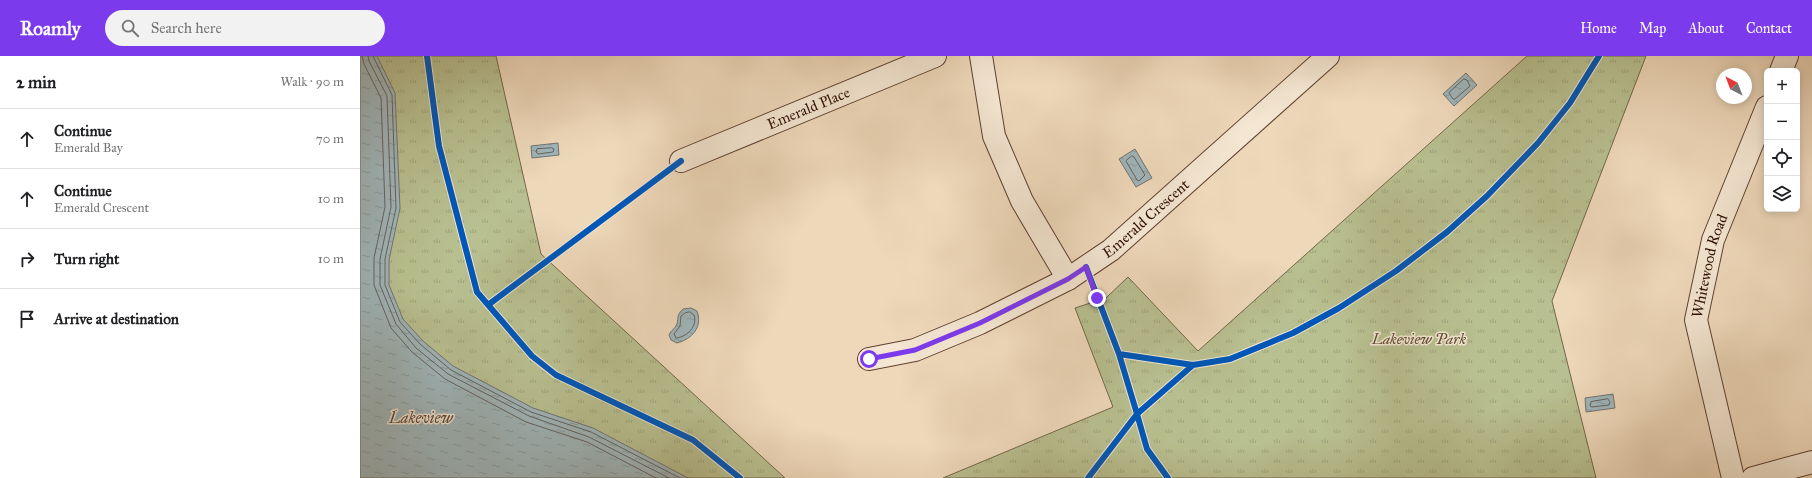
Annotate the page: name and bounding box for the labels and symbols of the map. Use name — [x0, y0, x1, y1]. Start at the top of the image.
north arrow — [1716, 68, 1752, 104]
street label: Emerald Place — [764, 83, 853, 133]
street label: Emerald Crescent — [1099, 175, 1193, 262]
street label: Whitewood Road — [1688, 211, 1732, 319]
route end — [1088, 289, 1106, 307]
park label: Lakeview Park — [1371, 330, 1466, 348]
route start — [860, 350, 878, 368]
water label: Lakeview — [388, 408, 454, 427]

